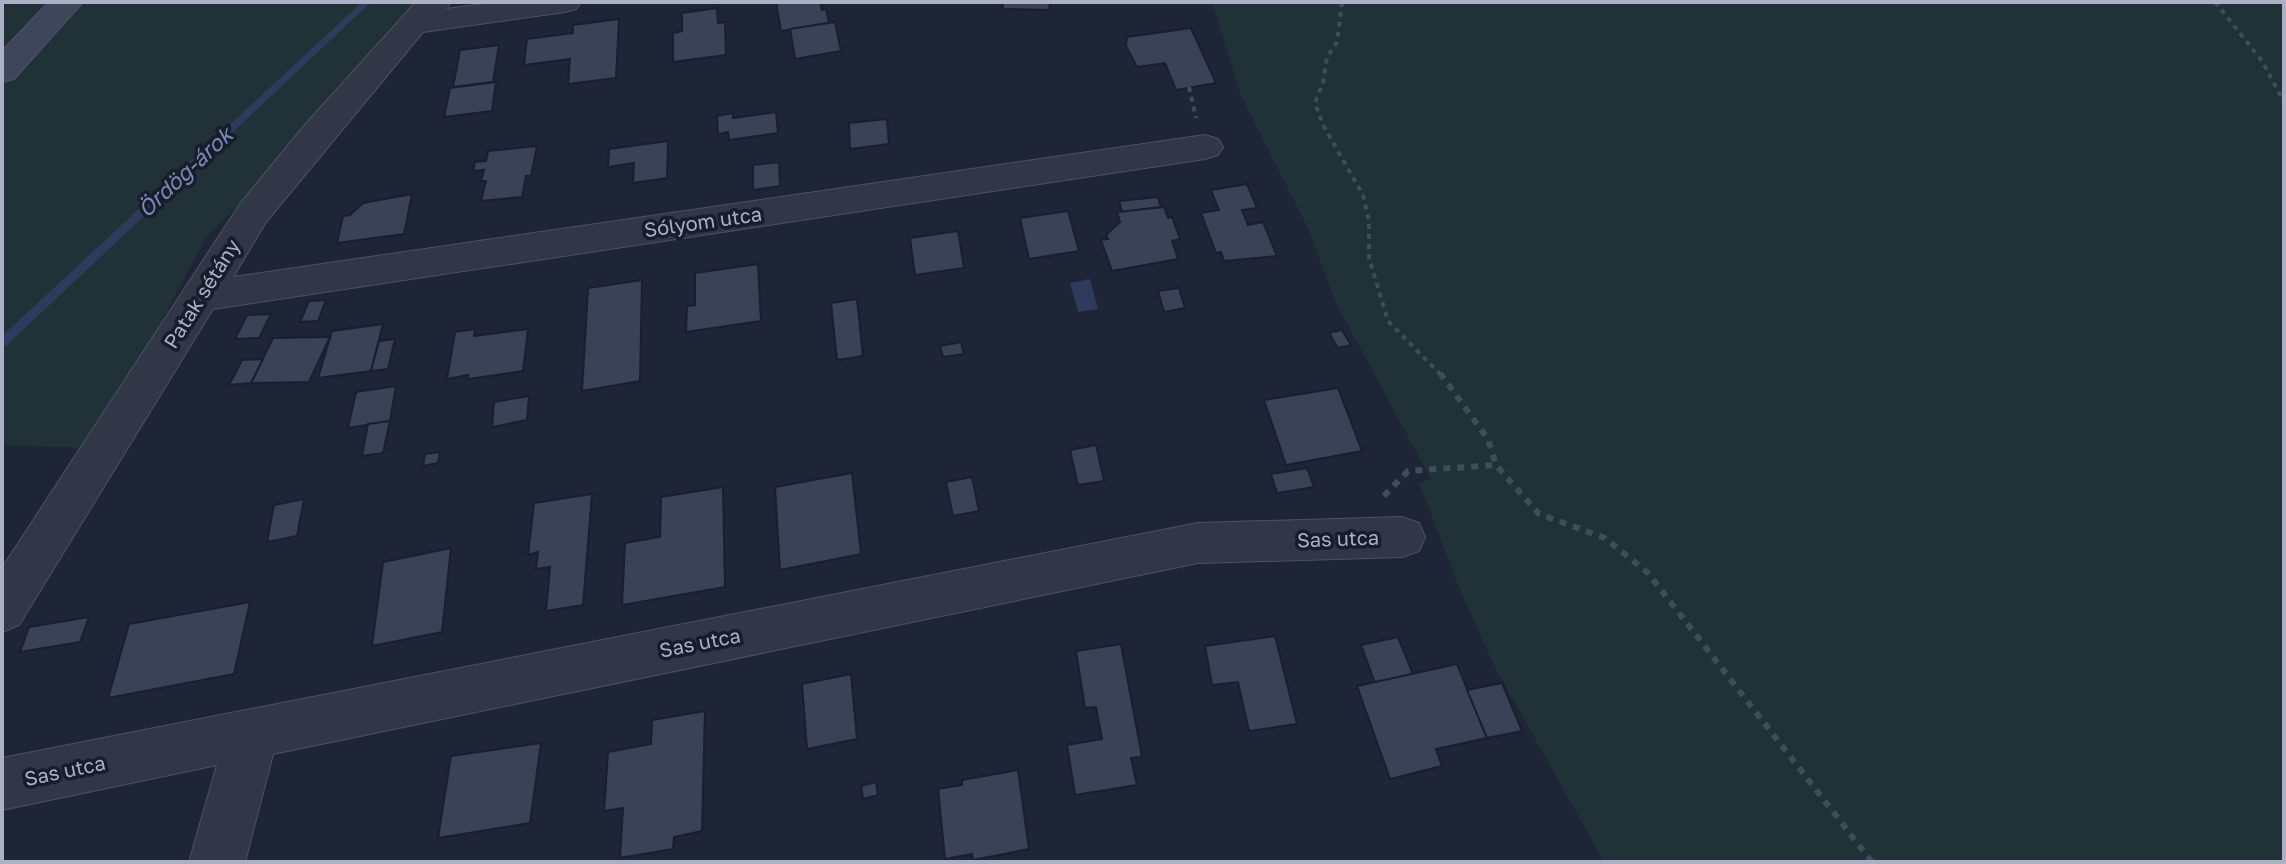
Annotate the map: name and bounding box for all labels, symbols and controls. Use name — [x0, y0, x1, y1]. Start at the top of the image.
water label: Ördög-árok — [132, 119, 240, 222]
street label: Sólyom utca — [642, 201, 763, 241]
street label: Patak sétány — [158, 234, 244, 352]
street label: Sas utca — [1297, 525, 1379, 551]
street label: Sas utca — [657, 622, 742, 662]
street label: Sas utca — [22, 750, 107, 790]

